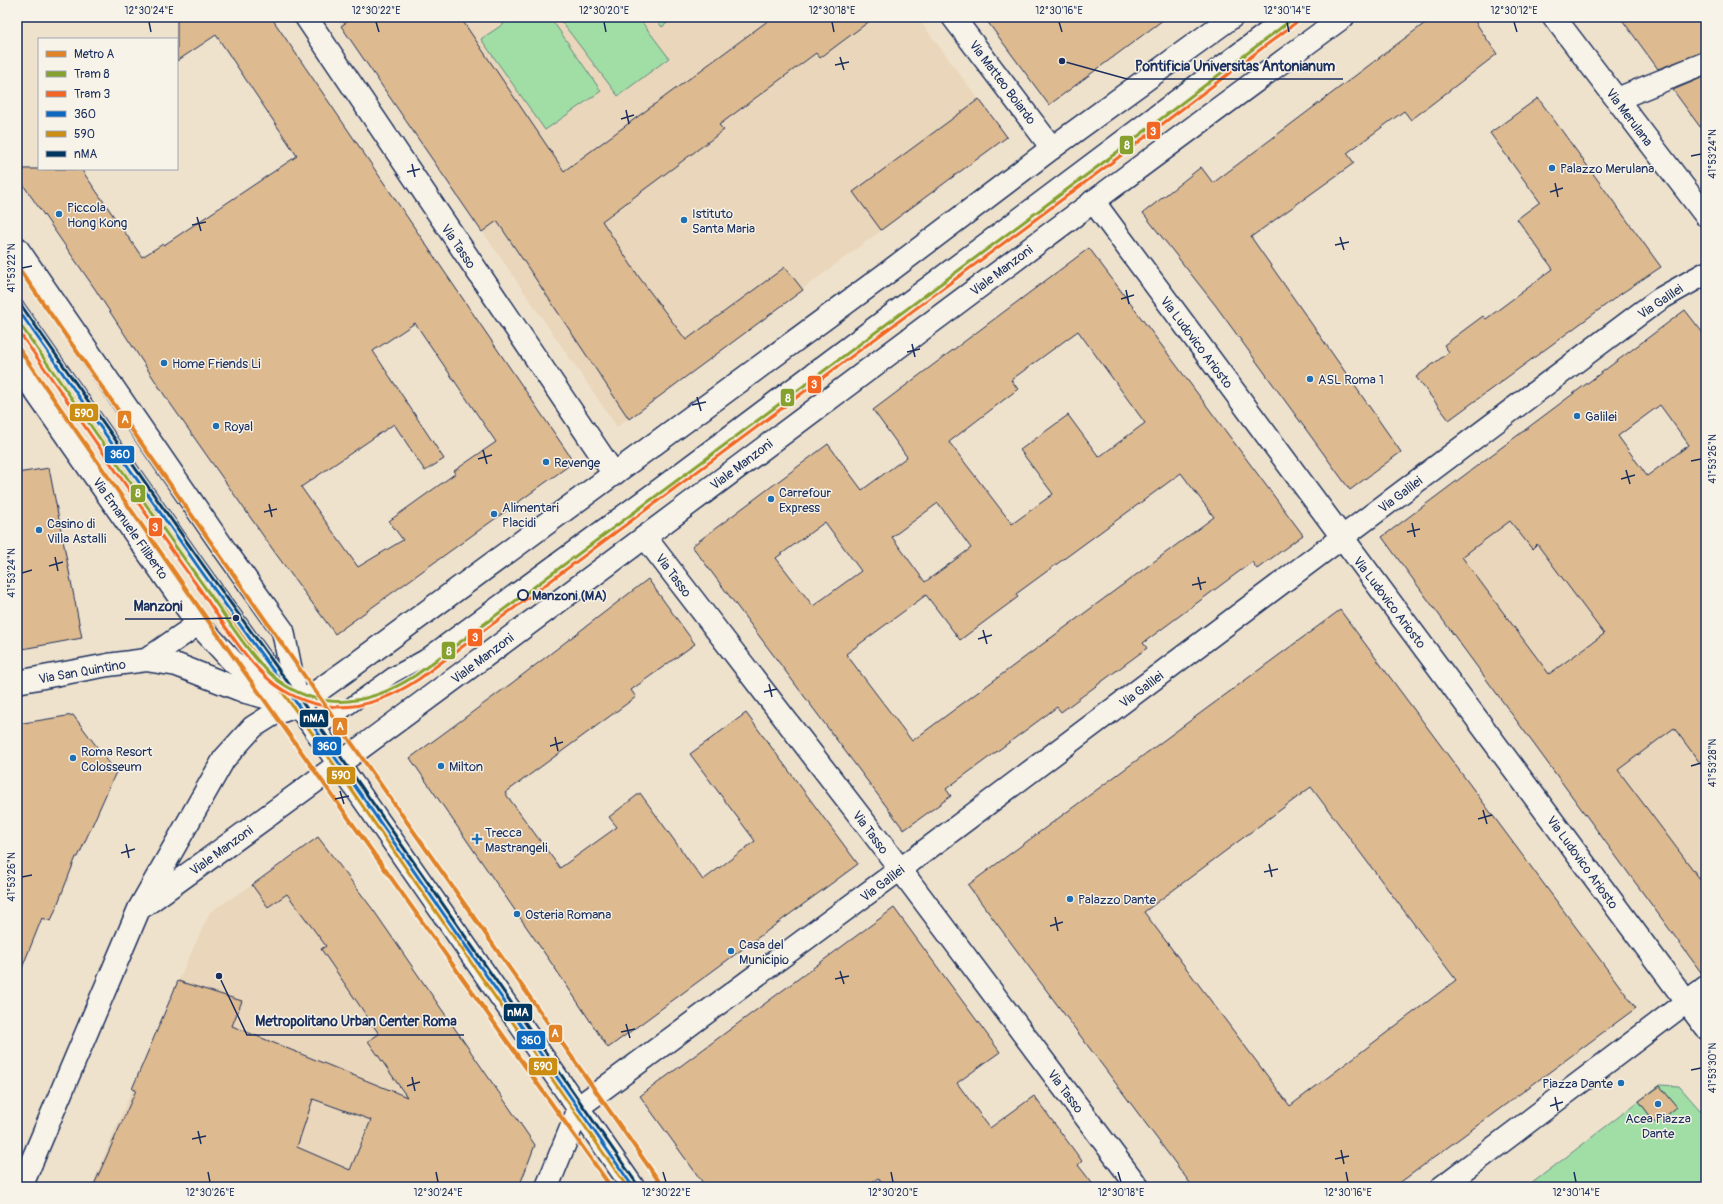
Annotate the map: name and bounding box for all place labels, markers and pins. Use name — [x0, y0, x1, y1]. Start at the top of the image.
callout: Pontificia Universitas Antonianum — [1127, 53, 1343, 79]
place label: Palazzo Merulana — [1560, 161, 1654, 177]
marker: Palazzo Merulana — [1547, 163, 1557, 173]
place label: Piccola Hong Kong — [67, 200, 128, 231]
place label: Istituto Santa Maria — [692, 206, 755, 237]
marker: Piccola Hong Kong — [54, 209, 64, 219]
marker: Istituto Santa Maria — [679, 215, 689, 225]
place label: Home Friends Li — [172, 356, 261, 372]
marker: Home Friends Li — [159, 358, 169, 368]
place label: ASL Roma 1 — [1318, 372, 1384, 388]
marker: ASL Roma 1 — [1305, 374, 1315, 384]
place label: Galilei — [1585, 409, 1617, 425]
marker: Galilei — [1572, 411, 1582, 421]
place label: Royal — [224, 419, 253, 435]
marker: Royal — [211, 421, 221, 431]
place label: Revenge — [554, 455, 601, 471]
marker: Revenge — [541, 457, 551, 467]
place label: Carrefour Express — [779, 485, 832, 516]
marker: Carrefour Express — [766, 494, 776, 504]
place label: Alimentari Placidi — [502, 500, 559, 531]
marker: Alimentari Placidi — [489, 509, 499, 519]
place label: Casino di Villa Astalli — [47, 516, 106, 547]
marker: Casino di Villa Astalli — [34, 525, 44, 535]
place label: Manzoni (MA) — [532, 588, 607, 604]
marker: Manzoni (MA) — [517, 589, 529, 601]
callout: Manzoni — [125, 593, 191, 619]
place label: Roma Resort Colosseum — [81, 744, 153, 775]
marker: Roma Resort Colosseum — [68, 753, 78, 763]
place label: Milton — [449, 759, 483, 775]
marker: Milton — [436, 761, 446, 771]
place label: Trecca Mastrangeli — [485, 825, 547, 856]
marker: Trecca Mastrangeli — [472, 834, 482, 844]
place label: Palazzo Dante — [1078, 892, 1156, 908]
marker: Palazzo Dante — [1065, 894, 1075, 904]
place label: Osteria Romana — [525, 907, 611, 923]
marker: Osteria Romana — [512, 909, 522, 919]
place label: Casa del Municipio — [739, 937, 789, 968]
marker: Casa del Municipio — [726, 946, 736, 956]
callout: Metropolitano Urban Center Roma — [247, 1009, 464, 1035]
place label: Piazza Dante — [1542, 1076, 1614, 1092]
marker: Piazza Dante — [1616, 1078, 1626, 1088]
marker: Acea Piazza Dante — [1653, 1099, 1663, 1109]
place label: Acea Piazza Dante — [1625, 1111, 1691, 1142]

